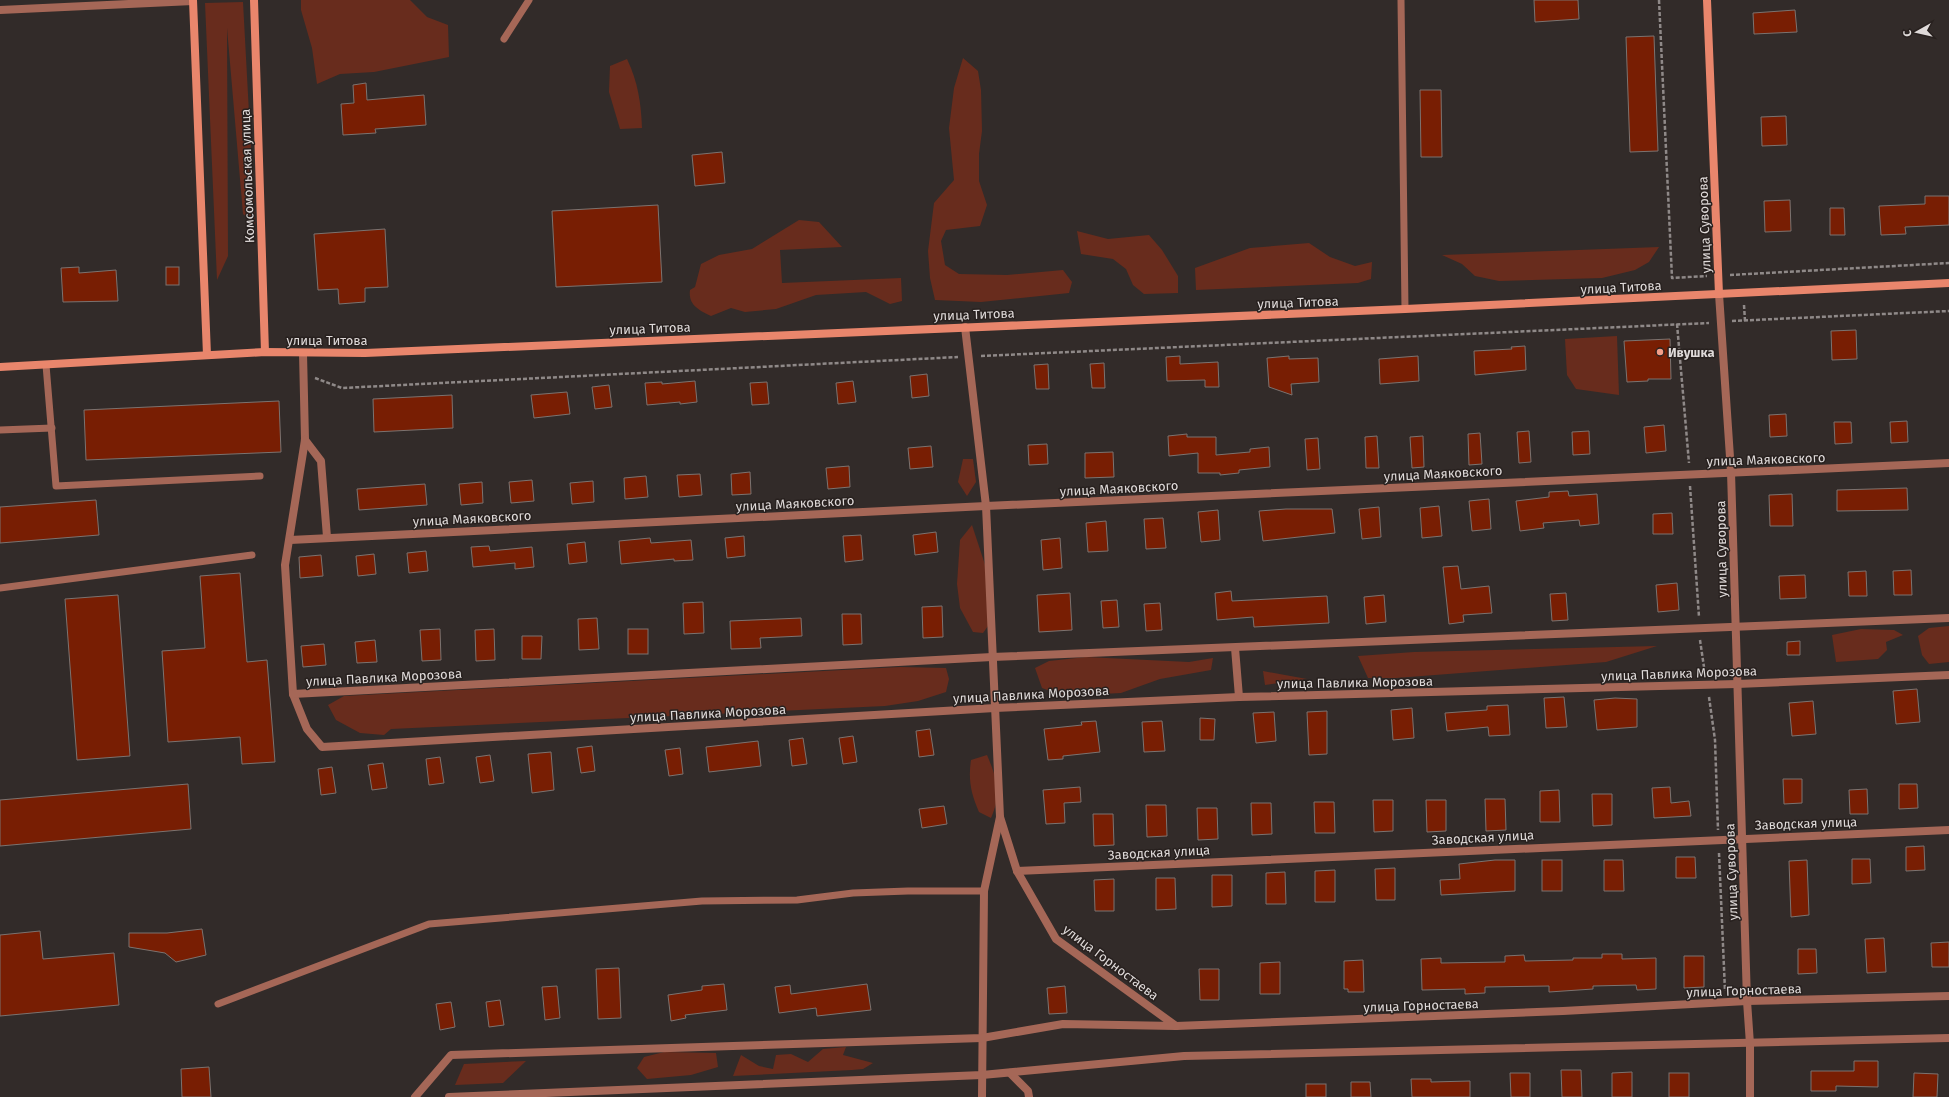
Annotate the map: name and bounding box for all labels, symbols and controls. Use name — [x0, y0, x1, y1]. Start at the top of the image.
north arrow — [1897, 12, 1937, 52]
text: С — [1901, 29, 1914, 37]
street label: Комсомольская улица — [238, 109, 257, 243]
street label: улица Суворова — [1695, 176, 1714, 274]
street label: улица Титова — [1580, 278, 1662, 297]
street label: улица Титова — [1257, 294, 1339, 311]
street label: улица Титова — [933, 306, 1015, 323]
street label: улица Титова — [609, 320, 691, 337]
street label: улица Титова — [286, 333, 368, 348]
place label: Ивушка — [1668, 345, 1715, 360]
marker: Ивушка — [1655, 347, 1665, 357]
street label: улица Маяковского — [1706, 450, 1826, 469]
street label: улица Маяковского — [1383, 463, 1503, 484]
street label: улица Маяковского — [1059, 478, 1179, 499]
street label: улица Маяковского — [735, 493, 855, 514]
street label: улица Суворова — [1713, 500, 1730, 598]
street label: улица Маяковского — [412, 508, 532, 529]
street label: улица Павлика Морозова — [1601, 663, 1757, 684]
street label: улица Павлика Морозова — [306, 666, 462, 689]
street label: улица Павлика Морозова — [1277, 674, 1433, 691]
street label: улица Павлика Морозова — [953, 683, 1109, 706]
street label: улица Павлика Морозова — [630, 702, 786, 725]
street label: Заводская улица — [1755, 814, 1857, 833]
street label: улица Суворова — [1722, 823, 1741, 921]
street label: Заводская улица — [1431, 827, 1535, 848]
street label: Заводская улица — [1107, 842, 1211, 863]
street label: улица Горностаева — [1060, 922, 1161, 1003]
street label: улица Горностаева — [1686, 981, 1802, 1000]
street label: улица Горностаева — [1363, 996, 1479, 1015]

